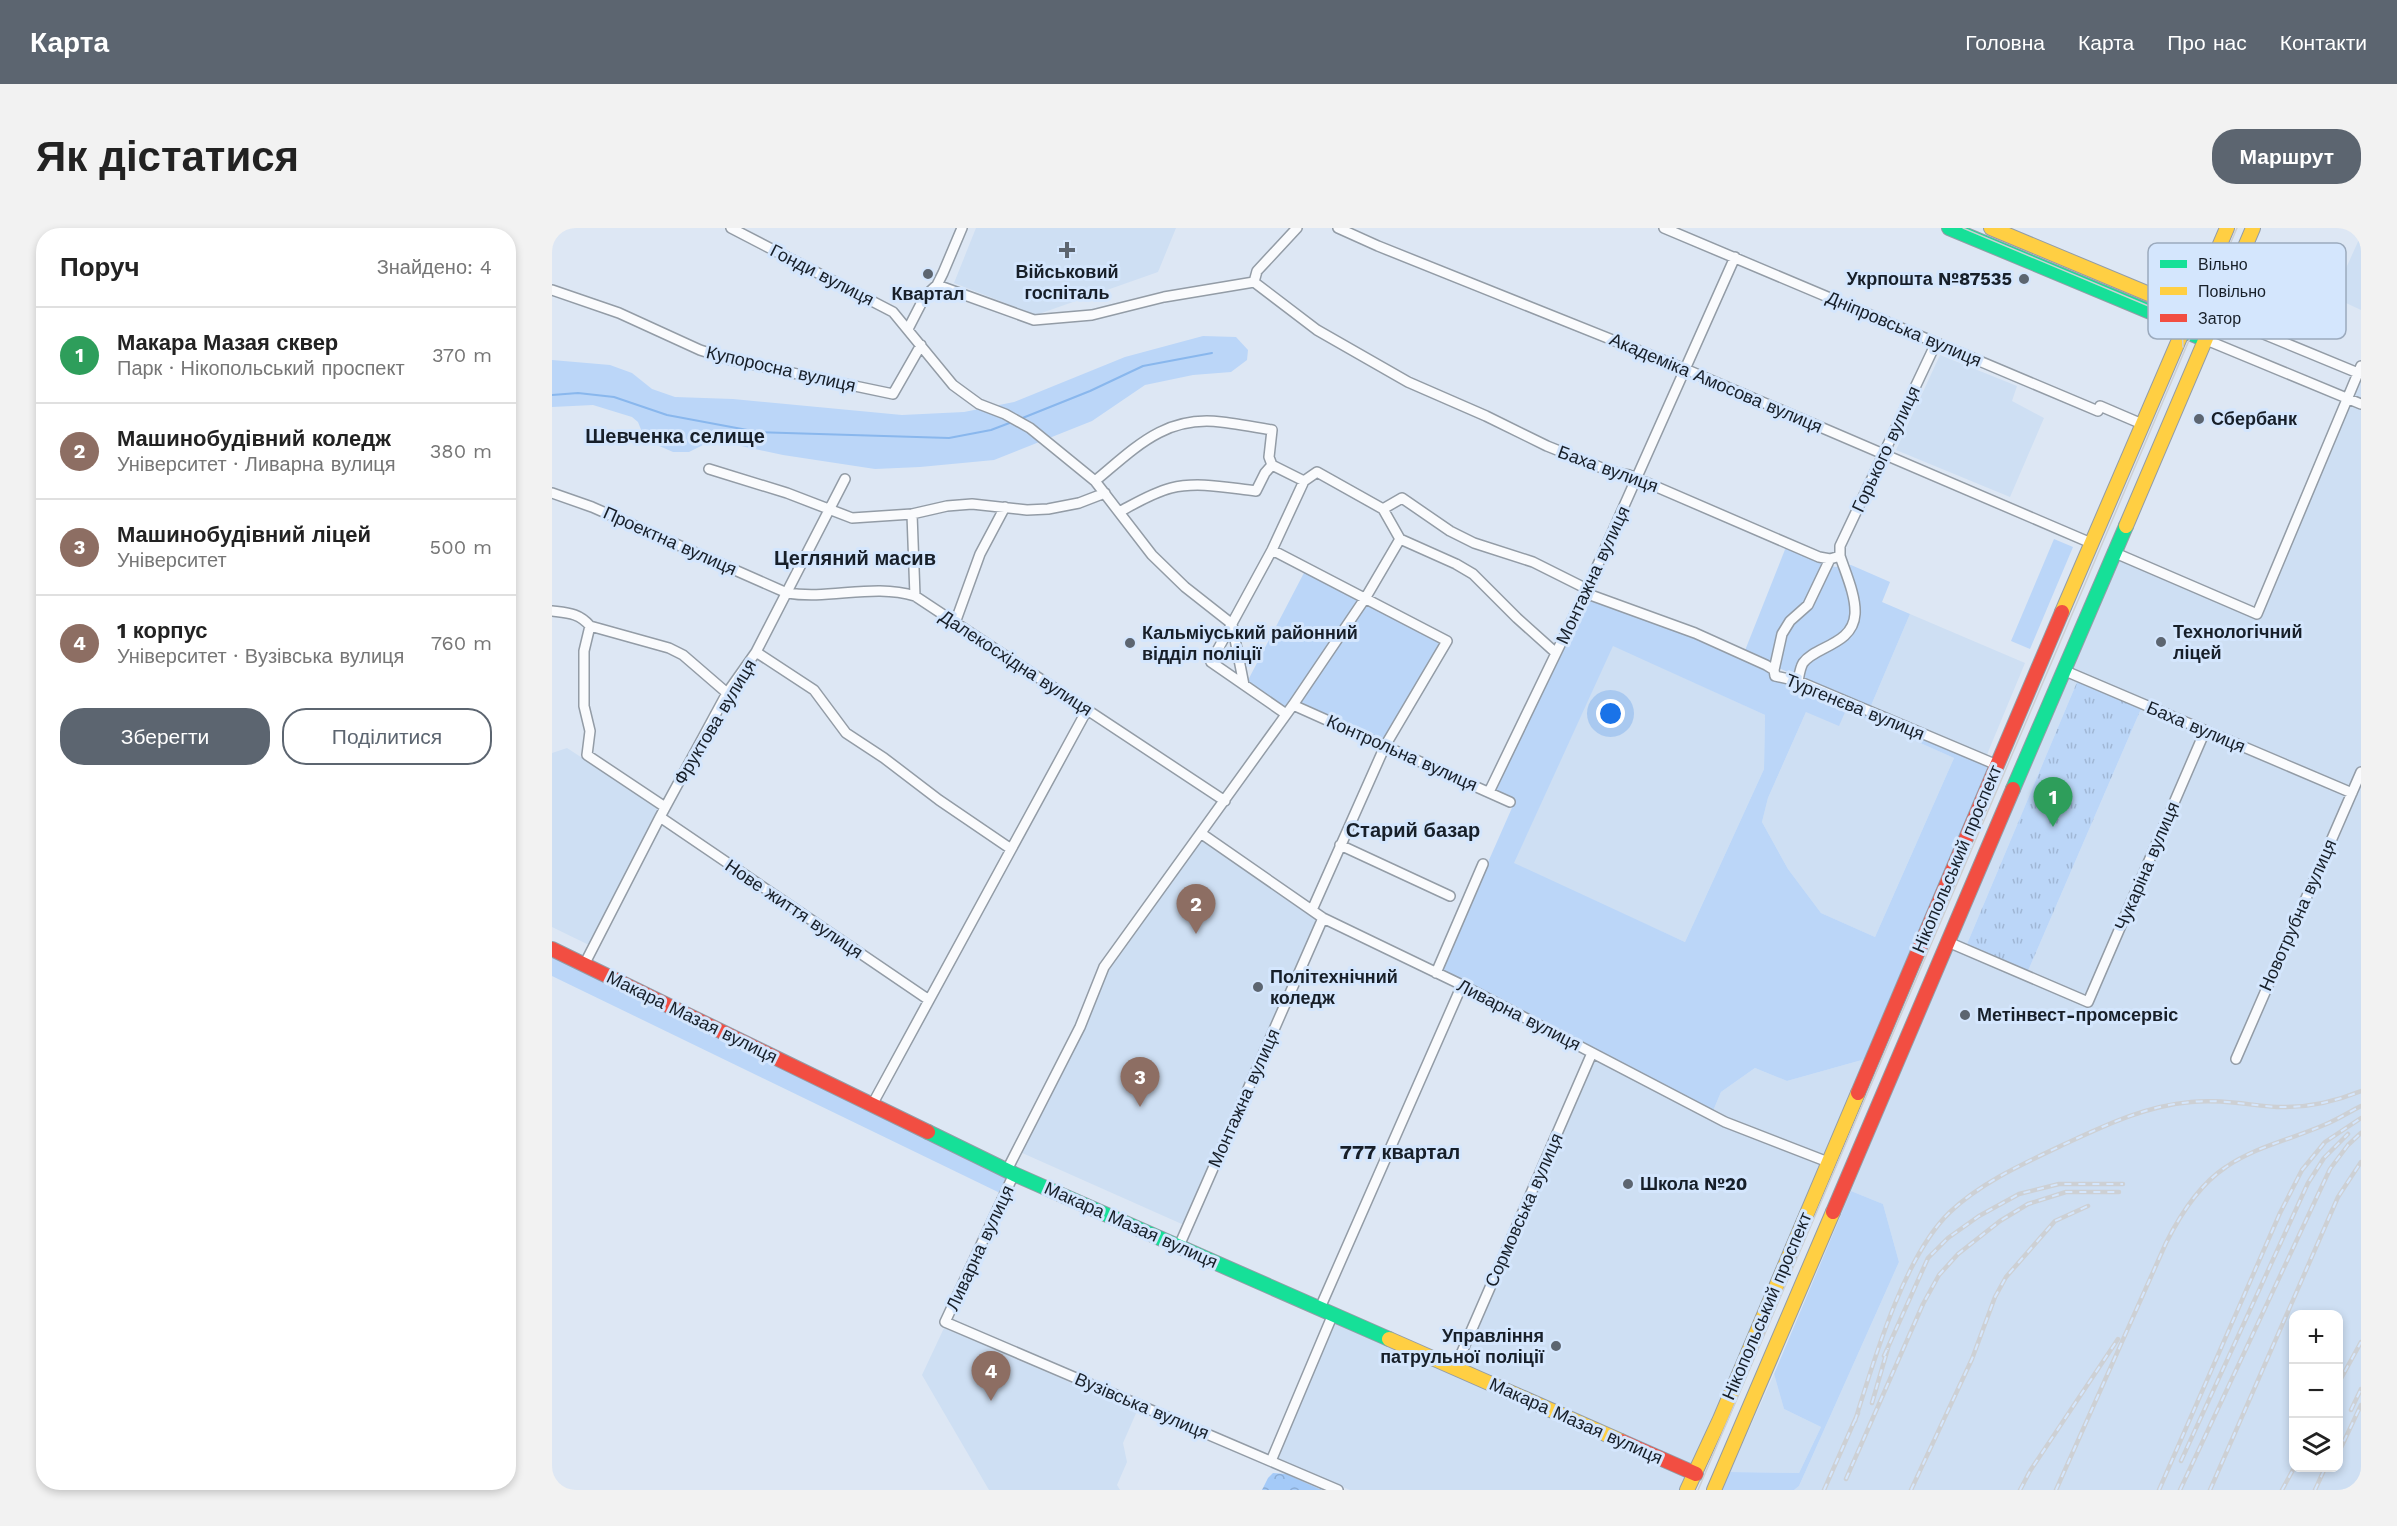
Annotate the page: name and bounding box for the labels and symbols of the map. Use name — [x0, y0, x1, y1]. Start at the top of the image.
street label: Гонди вулиця — [767, 239, 878, 310]
marker: Військовий госпіталь — [1058, 241, 1076, 259]
legend — [2148, 243, 2346, 339]
text: Вільно — [2198, 255, 2248, 274]
place label: Військовий госпіталь — [1015, 261, 1119, 303]
marker: Квартал — [921, 267, 935, 281]
place label: Укрпошта №87535 — [1847, 268, 2012, 289]
marker: Укрпошта №87535 — [2017, 272, 2031, 286]
text: Повільно — [2198, 282, 2266, 301]
place label: Квартал — [892, 283, 964, 304]
street label: Дніпровська вулиця — [1823, 286, 1985, 371]
text: Затор — [2198, 309, 2241, 328]
street label: Академіка Амосова вулиця — [1607, 328, 1826, 437]
street label: Купоросна вулиця — [704, 341, 858, 396]
street label: Горького вулиця — [1847, 382, 1924, 515]
place label: Сбербанк — [2211, 408, 2298, 429]
marker: Сбербанк — [2192, 412, 2206, 426]
district label: Шевченка селище — [585, 424, 765, 448]
street label: Баха вулиця — [1555, 441, 1661, 496]
street label: Проектна вулиця — [600, 502, 740, 579]
street label: Монтажна вулиця — [1551, 503, 1634, 647]
district label: Цегляний масив — [774, 546, 936, 570]
street label: Далекосхідна вулиця — [936, 605, 1097, 720]
place label: Технологічний ліцей — [2173, 621, 2302, 663]
place label: Кальміуський районний відділ поліції — [1142, 622, 1358, 664]
marker: Технологічний ліцей — [2154, 635, 2168, 649]
marker: Кальміуський районний відділ поліції — [1123, 636, 1137, 650]
street label: Фруктова вулиця — [669, 655, 760, 788]
street label: Тургенєва вулиця — [1783, 669, 1928, 744]
street label: Баха вулиця — [2144, 696, 2249, 757]
your location — [1596, 699, 1625, 728]
street label: Контрольна вулиця — [1324, 710, 1481, 795]
street label: Нікопольський проспект — [1907, 762, 2006, 956]
pin: 1 — [2034, 778, 2072, 827]
street label: Чукаріна вулиця — [2110, 798, 2183, 933]
district label: Старий базар — [1346, 818, 1480, 842]
street label: Новотрубна вулиця — [2255, 836, 2340, 994]
street label: Нове життя вулиця — [722, 855, 867, 962]
pin: 2 — [1176, 884, 1216, 934]
street label: Макара Мазая вулиця — [603, 966, 781, 1067]
place label: Політехнічний коледж — [1270, 966, 1398, 1008]
street label: Ливарна вулиця — [1454, 974, 1584, 1055]
marker: Політехнічний коледж — [1251, 980, 1265, 994]
place label: Метінвест-промсервіс — [1977, 1004, 2178, 1025]
marker: Метінвест-промсервіс — [1958, 1008, 1972, 1022]
street label: Монтажна вулиця — [1204, 1025, 1284, 1170]
pin: 3 — [1120, 1058, 1160, 1107]
street label: Сормовська вулиця — [1480, 1130, 1567, 1290]
district label: 777 квартал — [1340, 1140, 1460, 1164]
place label: Школа №20 — [1640, 1173, 1747, 1194]
street label: Макара Мазая вулиця — [1041, 1177, 1221, 1272]
marker: Школа №20 — [1621, 1177, 1635, 1191]
street label: Ливарна вулиця — [941, 1182, 1018, 1314]
street label: Нікопольський проспект — [1717, 1209, 1816, 1403]
place label: Управління патрульної поліції — [1380, 1325, 1545, 1367]
marker: Управління патрульної поліції — [1549, 1339, 1563, 1353]
pin: 4 — [972, 1352, 1010, 1401]
street label: Вузівська вулиця — [1072, 1368, 1212, 1443]
street label: Макара Мазая вулиця — [1486, 1373, 1666, 1468]

